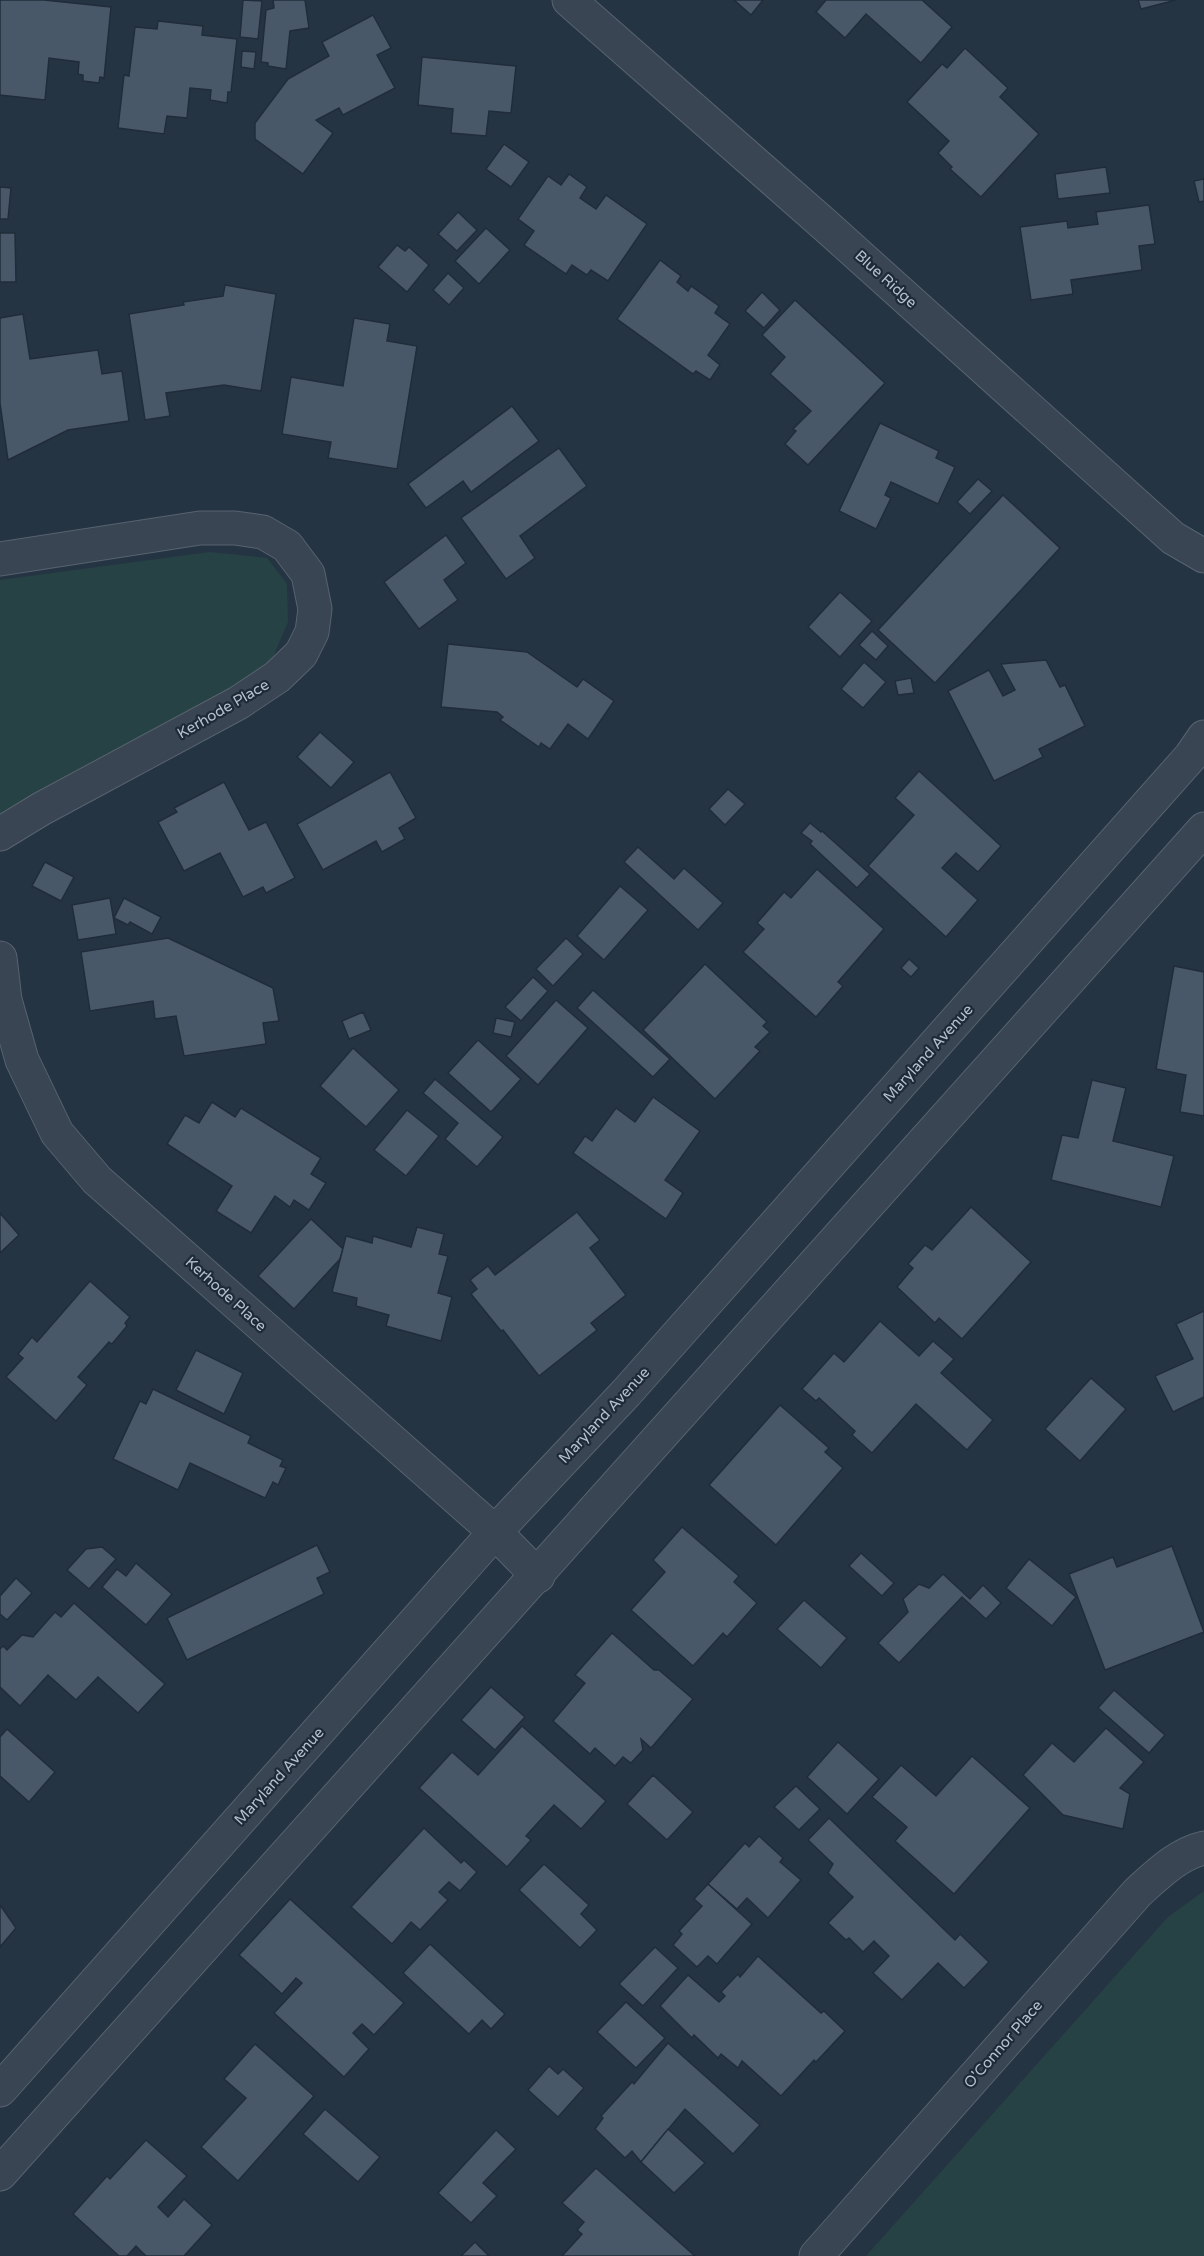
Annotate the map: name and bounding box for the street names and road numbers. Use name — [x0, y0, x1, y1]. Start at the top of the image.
street label: Blue Ridge — [851, 246, 921, 312]
street label: Kerhode Place — [174, 675, 272, 743]
street label: Maryland Avenue — [879, 1001, 977, 1105]
street label: Kerhode Place — [182, 1253, 270, 1335]
street label: Maryland Avenue — [555, 1363, 653, 1467]
street label: Maryland Avenue — [230, 1724, 328, 1828]
street label: O'Connor Place — [960, 1996, 1046, 2092]

